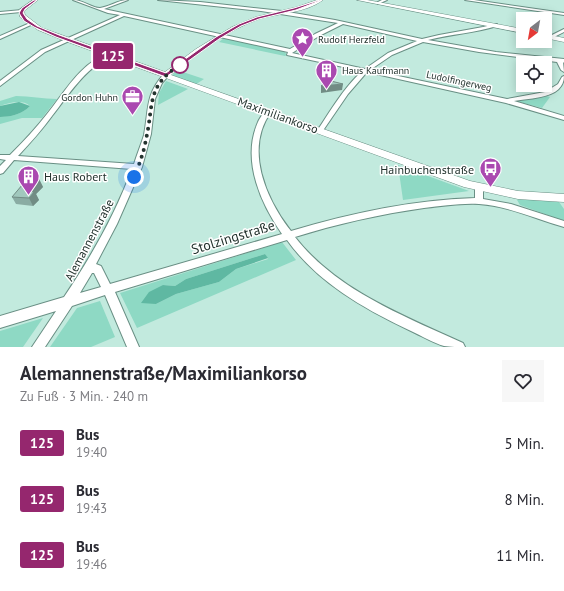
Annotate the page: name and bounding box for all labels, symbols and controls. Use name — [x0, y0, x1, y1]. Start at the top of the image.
north arrow — [516, 12, 552, 48]
map controls — [516, 12, 552, 92]
place icon: Rudolf Herzfeld — [290, 26, 316, 59]
place label: Rudolf Herzfeld — [318, 33, 385, 46]
line badge: 125 — [90, 43, 136, 69]
text: 125 — [101, 47, 125, 65]
unlabelled marker — [171, 56, 189, 74]
button: locate — [516, 56, 552, 92]
building icon: Haus Kaufmann — [314, 57, 340, 90]
place label: Haus Kaufmann — [342, 64, 409, 77]
street label: Ludolfingerweg — [425, 68, 493, 94]
office icon: Gordon Huhn — [120, 84, 146, 117]
place label: Gordon Huhn — [61, 91, 118, 104]
street label: Maximiliankorso — [236, 93, 320, 137]
bus stop icon: Hainbuchenstraße — [477, 156, 503, 189]
place label: Hainbuchenstraße — [380, 162, 474, 177]
building icon: Haus Robert — [15, 163, 41, 196]
your location — [124, 167, 144, 187]
place label: Haus Robert — [44, 169, 107, 184]
street label: Alemannenstraße — [61, 197, 117, 283]
street label: Stolzingstraße — [189, 216, 277, 258]
button: heart — [502, 360, 544, 402]
text: Alemannenstraße/Maximiliankorso — [20, 361, 307, 385]
text: Zu Fuß · 3 Min. · 240 m — [20, 388, 148, 405]
text: Bus — [76, 425, 99, 444]
text: 125 — [30, 434, 54, 452]
text: 5 Min. — [505, 434, 544, 453]
text: 19:40 — [76, 444, 107, 461]
text: Bus — [76, 481, 99, 500]
text: 125 — [30, 490, 54, 508]
text: 8 Min. — [505, 490, 544, 509]
text: 19:43 — [76, 500, 107, 517]
text: Bus — [76, 537, 99, 556]
text: 125 — [30, 546, 54, 564]
text: 11 Min. — [496, 546, 544, 565]
text: 19:46 — [76, 556, 107, 573]

